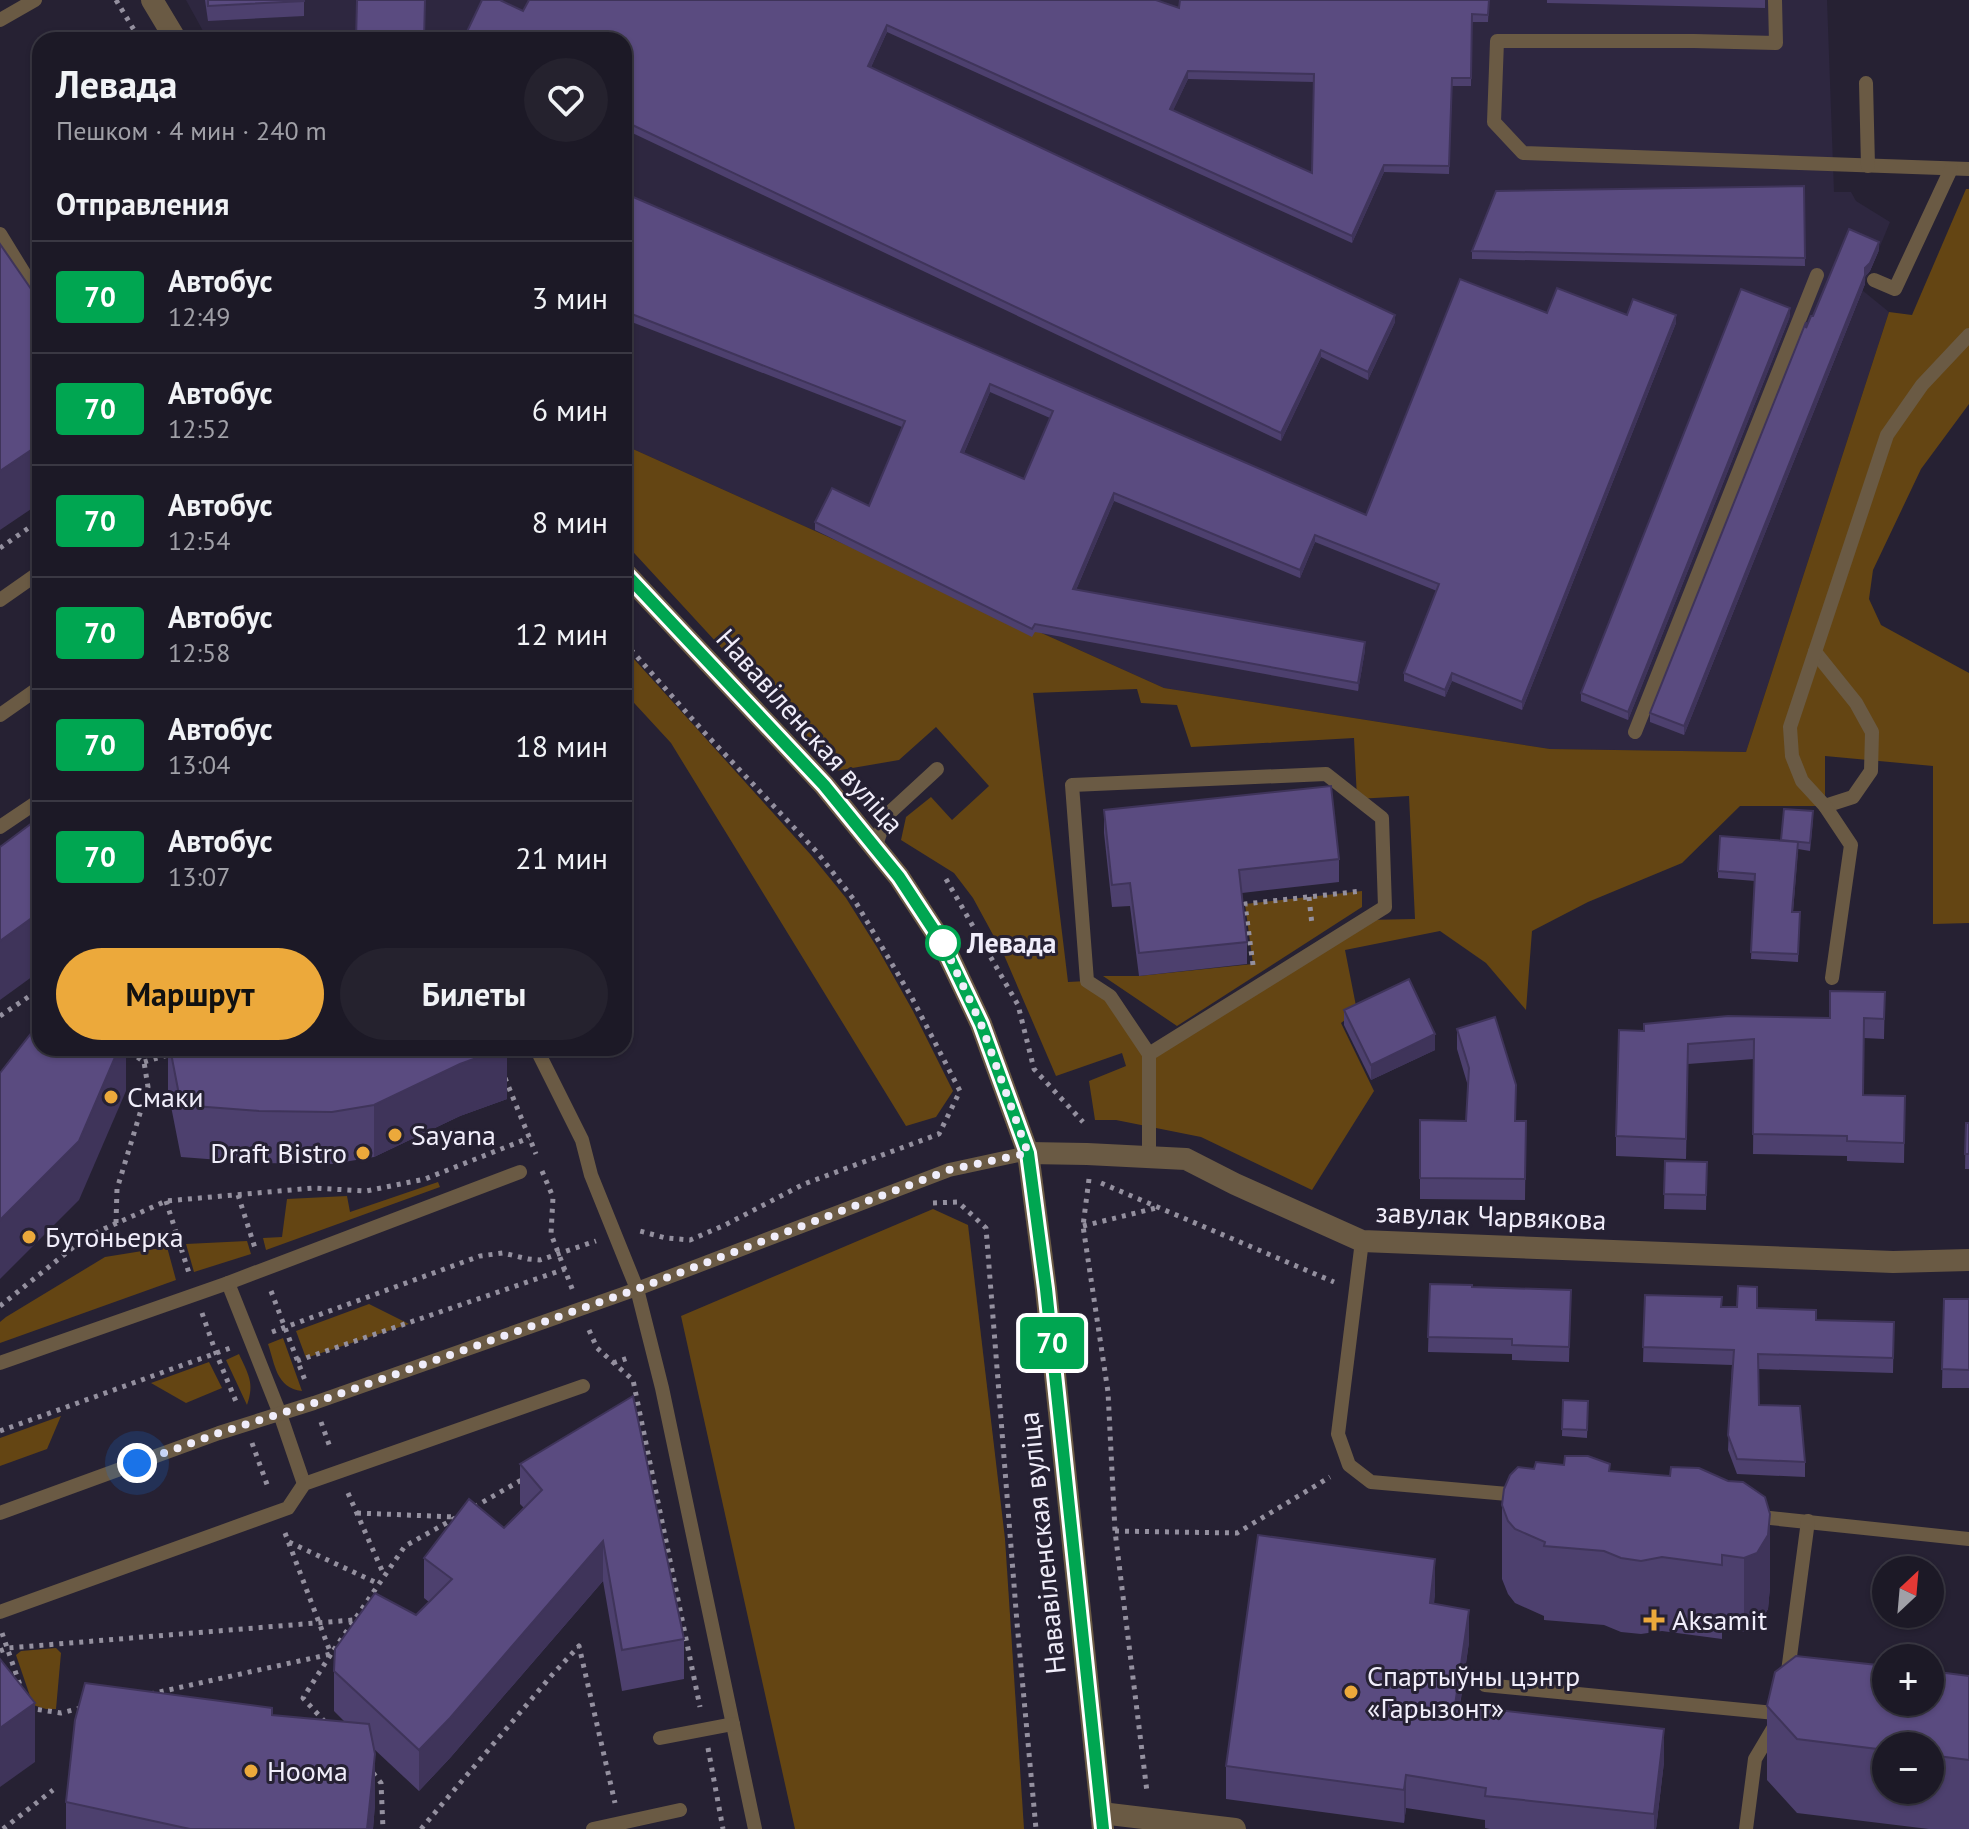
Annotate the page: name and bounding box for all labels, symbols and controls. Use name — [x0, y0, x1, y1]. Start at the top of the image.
button: heart — [524, 58, 608, 142]
text: Левада — [56, 59, 177, 108]
text: Пешком · 4 мин · 240 m — [56, 114, 327, 147]
text: Отправления — [56, 184, 229, 223]
text: Автобус — [168, 261, 273, 300]
text: 70 — [84, 278, 116, 315]
text: 3 мин — [532, 278, 608, 317]
text: 12:49 — [168, 300, 230, 333]
text: Автобус — [168, 373, 273, 412]
text: 70 — [84, 390, 116, 427]
text: 6 мин — [532, 390, 608, 429]
text: 12:52 — [168, 412, 230, 445]
text: Автобус — [168, 485, 273, 524]
text: 70 — [84, 502, 116, 539]
text: 8 мин — [532, 502, 608, 541]
text: 12:54 — [168, 524, 230, 557]
text: Автобус — [168, 597, 273, 636]
text: 70 — [84, 614, 116, 651]
text: 12 мин — [515, 614, 608, 653]
street label: Нававіленская вуліца — [708, 620, 912, 841]
text: 12:58 — [168, 636, 230, 669]
text: Автобус — [168, 709, 273, 748]
text: 70 — [84, 726, 116, 763]
text: 18 мин — [515, 726, 608, 765]
text: 13:04 — [168, 748, 230, 781]
text: Автобус — [168, 821, 273, 860]
text: 70 — [84, 838, 116, 875]
text: 21 мин — [515, 838, 608, 877]
text: 13:07 — [168, 860, 230, 893]
place label: Левада — [966, 924, 1057, 961]
marker: Левада — [926, 926, 960, 960]
button: Маршрут — [56, 948, 324, 1040]
button: Билеты — [340, 948, 608, 1040]
place label: Смаки — [127, 1078, 204, 1115]
marker: Смаки — [102, 1088, 120, 1106]
place label: Sayana — [411, 1116, 496, 1153]
marker: Sayana — [386, 1126, 404, 1144]
place label: Draft Bistro — [210, 1134, 347, 1171]
marker: Draft Bistro — [354, 1144, 372, 1162]
street label: завулак Чарвякова — [1375, 1193, 1607, 1238]
place label: Бутоньерка — [45, 1218, 184, 1255]
marker: Бутоньерка — [20, 1228, 38, 1246]
line badge: 70 — [1016, 1317, 1088, 1369]
text: 70 — [1036, 1324, 1068, 1361]
street label: Нававіленская вуліца — [1009, 1410, 1074, 1676]
your location — [117, 1443, 157, 1483]
north arrow — [1872, 1556, 1944, 1628]
map controls — [1872, 1556, 1944, 1804]
place label: Aksamit — [1672, 1601, 1768, 1638]
marker: Aksamit — [1643, 1609, 1665, 1631]
button: + — [1872, 1644, 1944, 1716]
place label: Спартыўны цэнтр «Гарызонт» — [1367, 1657, 1580, 1726]
marker: Спартыўны цэнтр «Гарызонт» — [1342, 1683, 1360, 1701]
button: − — [1872, 1732, 1944, 1804]
place label: Ноома — [267, 1752, 348, 1789]
marker: Ноома — [242, 1762, 260, 1780]

